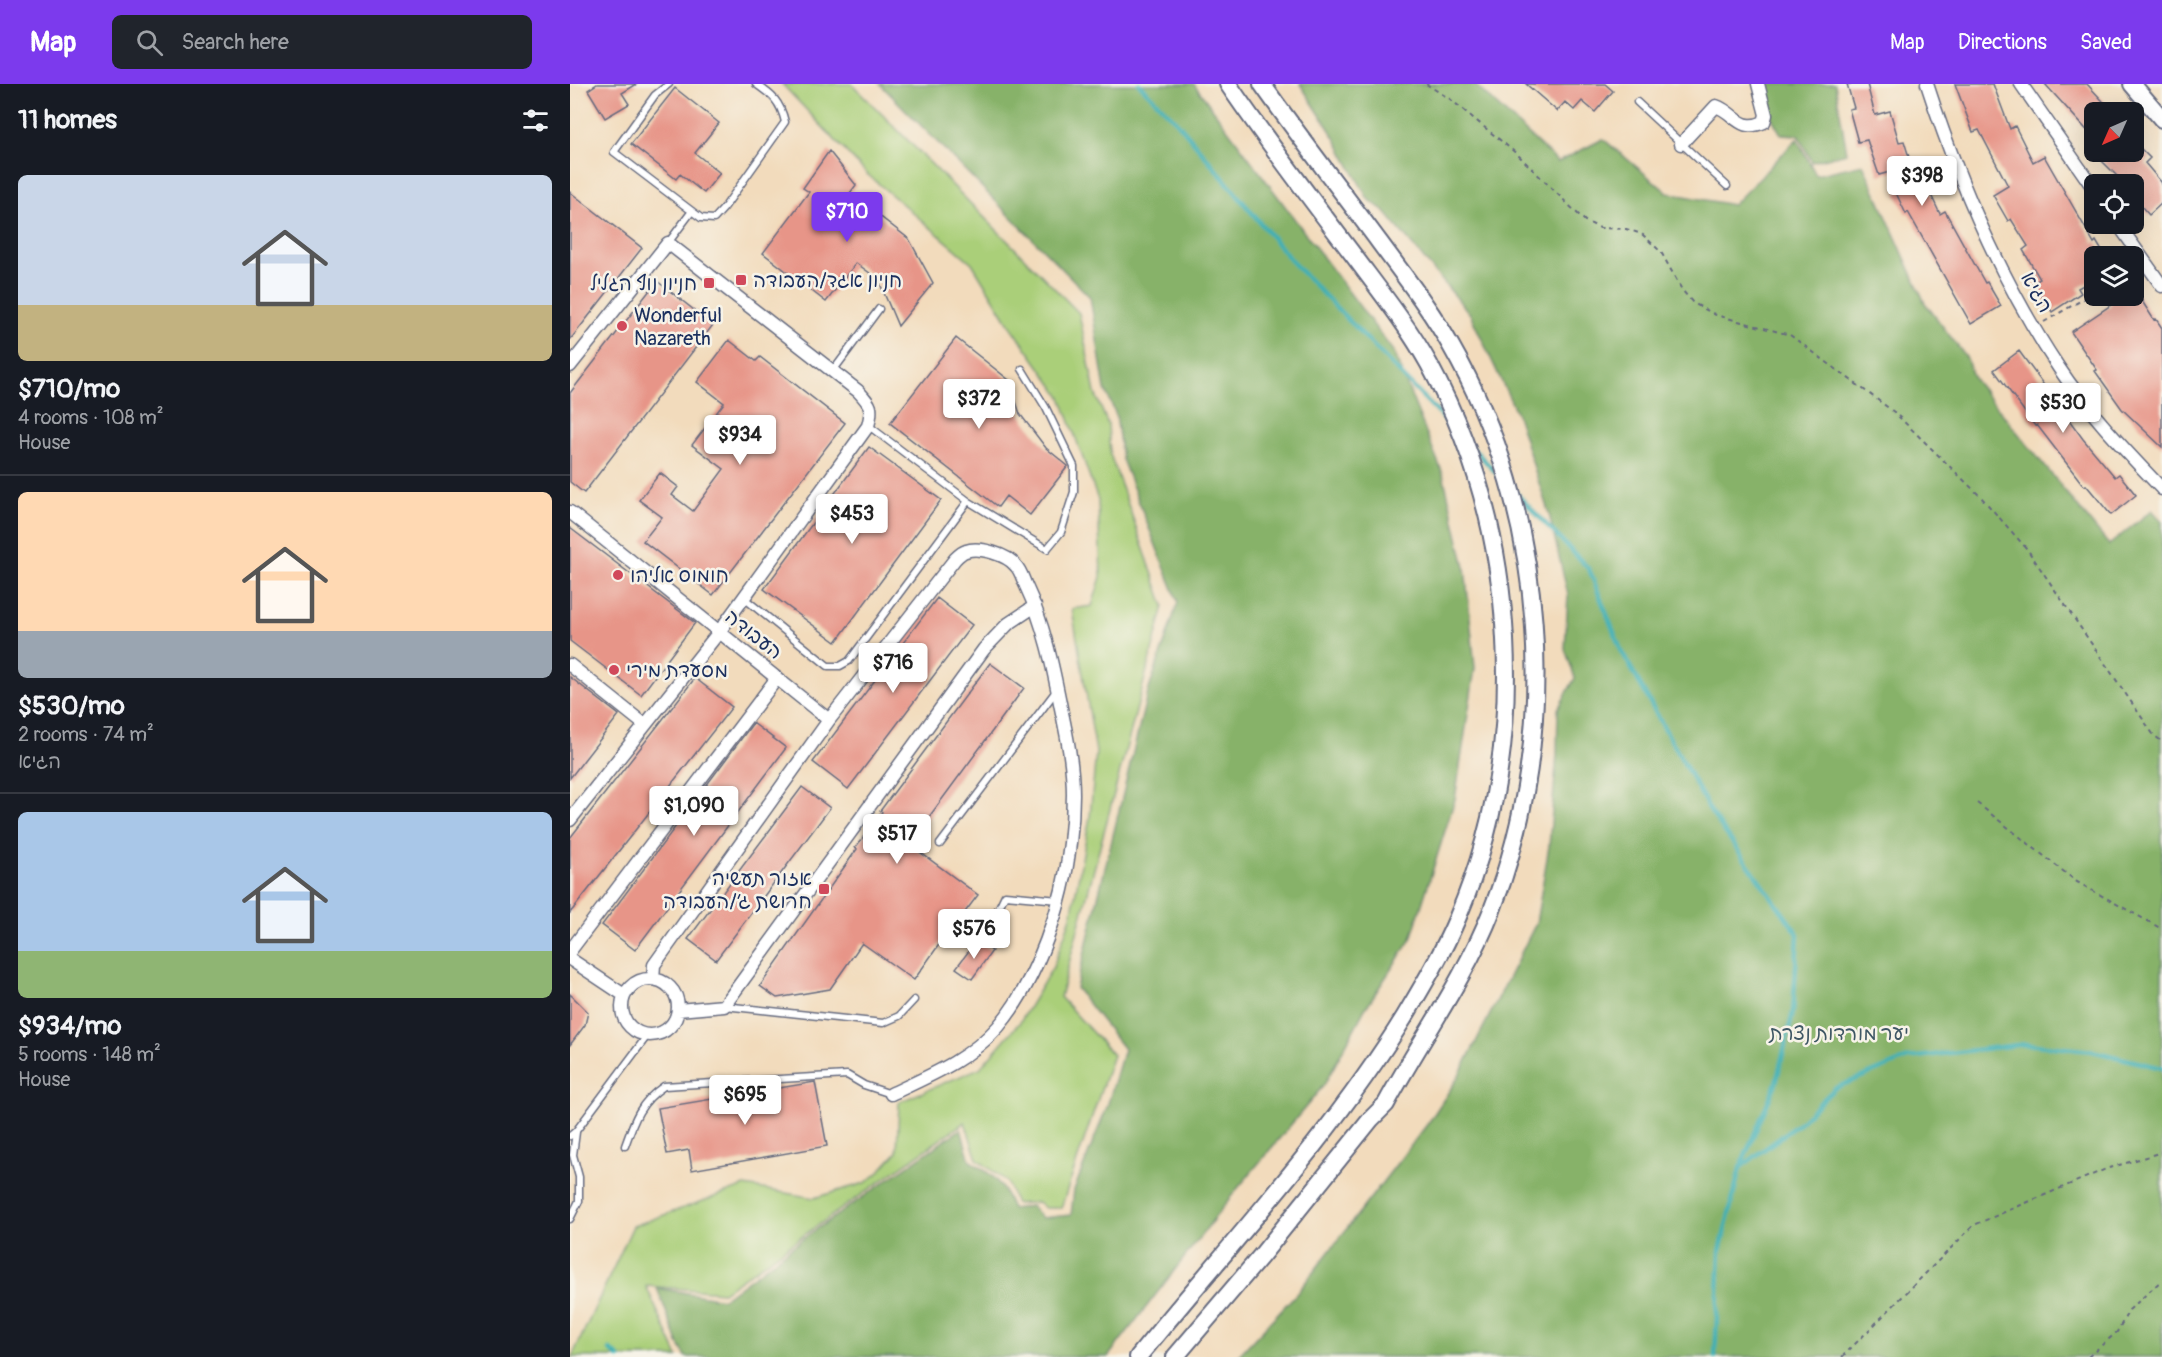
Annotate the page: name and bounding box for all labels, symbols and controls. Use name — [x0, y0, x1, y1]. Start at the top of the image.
search box — [112, 15, 532, 69]
text: Map — [30, 25, 76, 60]
icon: search — [133, 26, 166, 59]
text: Search here — [181, 28, 289, 56]
text: Map — [1890, 29, 1925, 56]
text: Directions — [1958, 29, 2047, 56]
text: Saved — [2080, 29, 2132, 56]
north arrow — [2084, 102, 2144, 162]
map controls — [2084, 102, 2144, 306]
text: 11 homes — [18, 104, 117, 136]
icon: filters — [519, 104, 552, 137]
pin: $398 — [1886, 156, 1958, 207]
text: $398 — [1901, 163, 1943, 188]
button: locate — [2084, 174, 2144, 234]
pin: $710 — [811, 192, 883, 243]
text: $710 — [826, 199, 868, 224]
icon: home — [231, 214, 339, 322]
button: layers — [2084, 246, 2144, 306]
street label: הגיא — [2015, 267, 2058, 317]
place label: חניון אגד/העבודה — [753, 268, 902, 293]
place label: חניון נוף הגליל — [590, 271, 697, 296]
marker: חניון אגד/העבודה — [734, 273, 748, 287]
marker: חניון נוף הגליל — [702, 276, 716, 290]
place label: Wonderful Nazareth — [634, 303, 722, 351]
marker: Wonderful Nazareth — [615, 319, 629, 333]
text: $710/mo — [18, 373, 120, 405]
pin: $372 — [943, 379, 1015, 430]
pin: $530 — [2027, 383, 2099, 434]
text: $372 — [957, 386, 1001, 411]
text: $530 — [2040, 390, 2086, 415]
text: 4 rooms · 108 m² — [18, 405, 164, 430]
pin: $934 — [704, 415, 776, 466]
text: $934 — [718, 422, 762, 447]
text: House — [18, 430, 70, 455]
pin: $453 — [816, 494, 888, 545]
text: $453 — [830, 501, 874, 526]
icon: home — [231, 531, 339, 639]
place label: חומוס אליהו — [630, 563, 729, 588]
marker: חומוס אליהו — [611, 568, 625, 582]
street label: העבודה — [720, 604, 788, 665]
pin: $716 — [857, 643, 929, 694]
text: $716 — [873, 650, 913, 675]
place label: מסעדת מירי — [626, 658, 728, 683]
marker: מסעדת מירי — [607, 663, 621, 677]
text: $530/mo — [18, 690, 125, 722]
text: 2 rooms · 74 m² — [18, 722, 154, 747]
text: הגיא — [18, 749, 61, 774]
pin: $1,090 — [645, 786, 743, 837]
text: $1,090 — [663, 793, 725, 818]
pin: $517 — [861, 814, 933, 865]
text: $517 — [877, 821, 917, 846]
icon: home — [231, 851, 339, 959]
place label: אזור תעשיה חרושת ג׳/העבודה — [663, 866, 812, 914]
marker: אזור תעשיה חרושת ג׳/העבודה — [817, 882, 831, 896]
pin: $576 — [938, 909, 1010, 960]
text: $576 — [952, 916, 996, 941]
text: $934/mo — [18, 1010, 121, 1042]
park label: יער מורדות נצרת — [1768, 1021, 1909, 1046]
text: 5 rooms · 148 m² — [18, 1042, 161, 1067]
text: House — [18, 1067, 70, 1092]
pin: $695 — [709, 1075, 781, 1126]
text: $695 — [723, 1082, 767, 1107]

